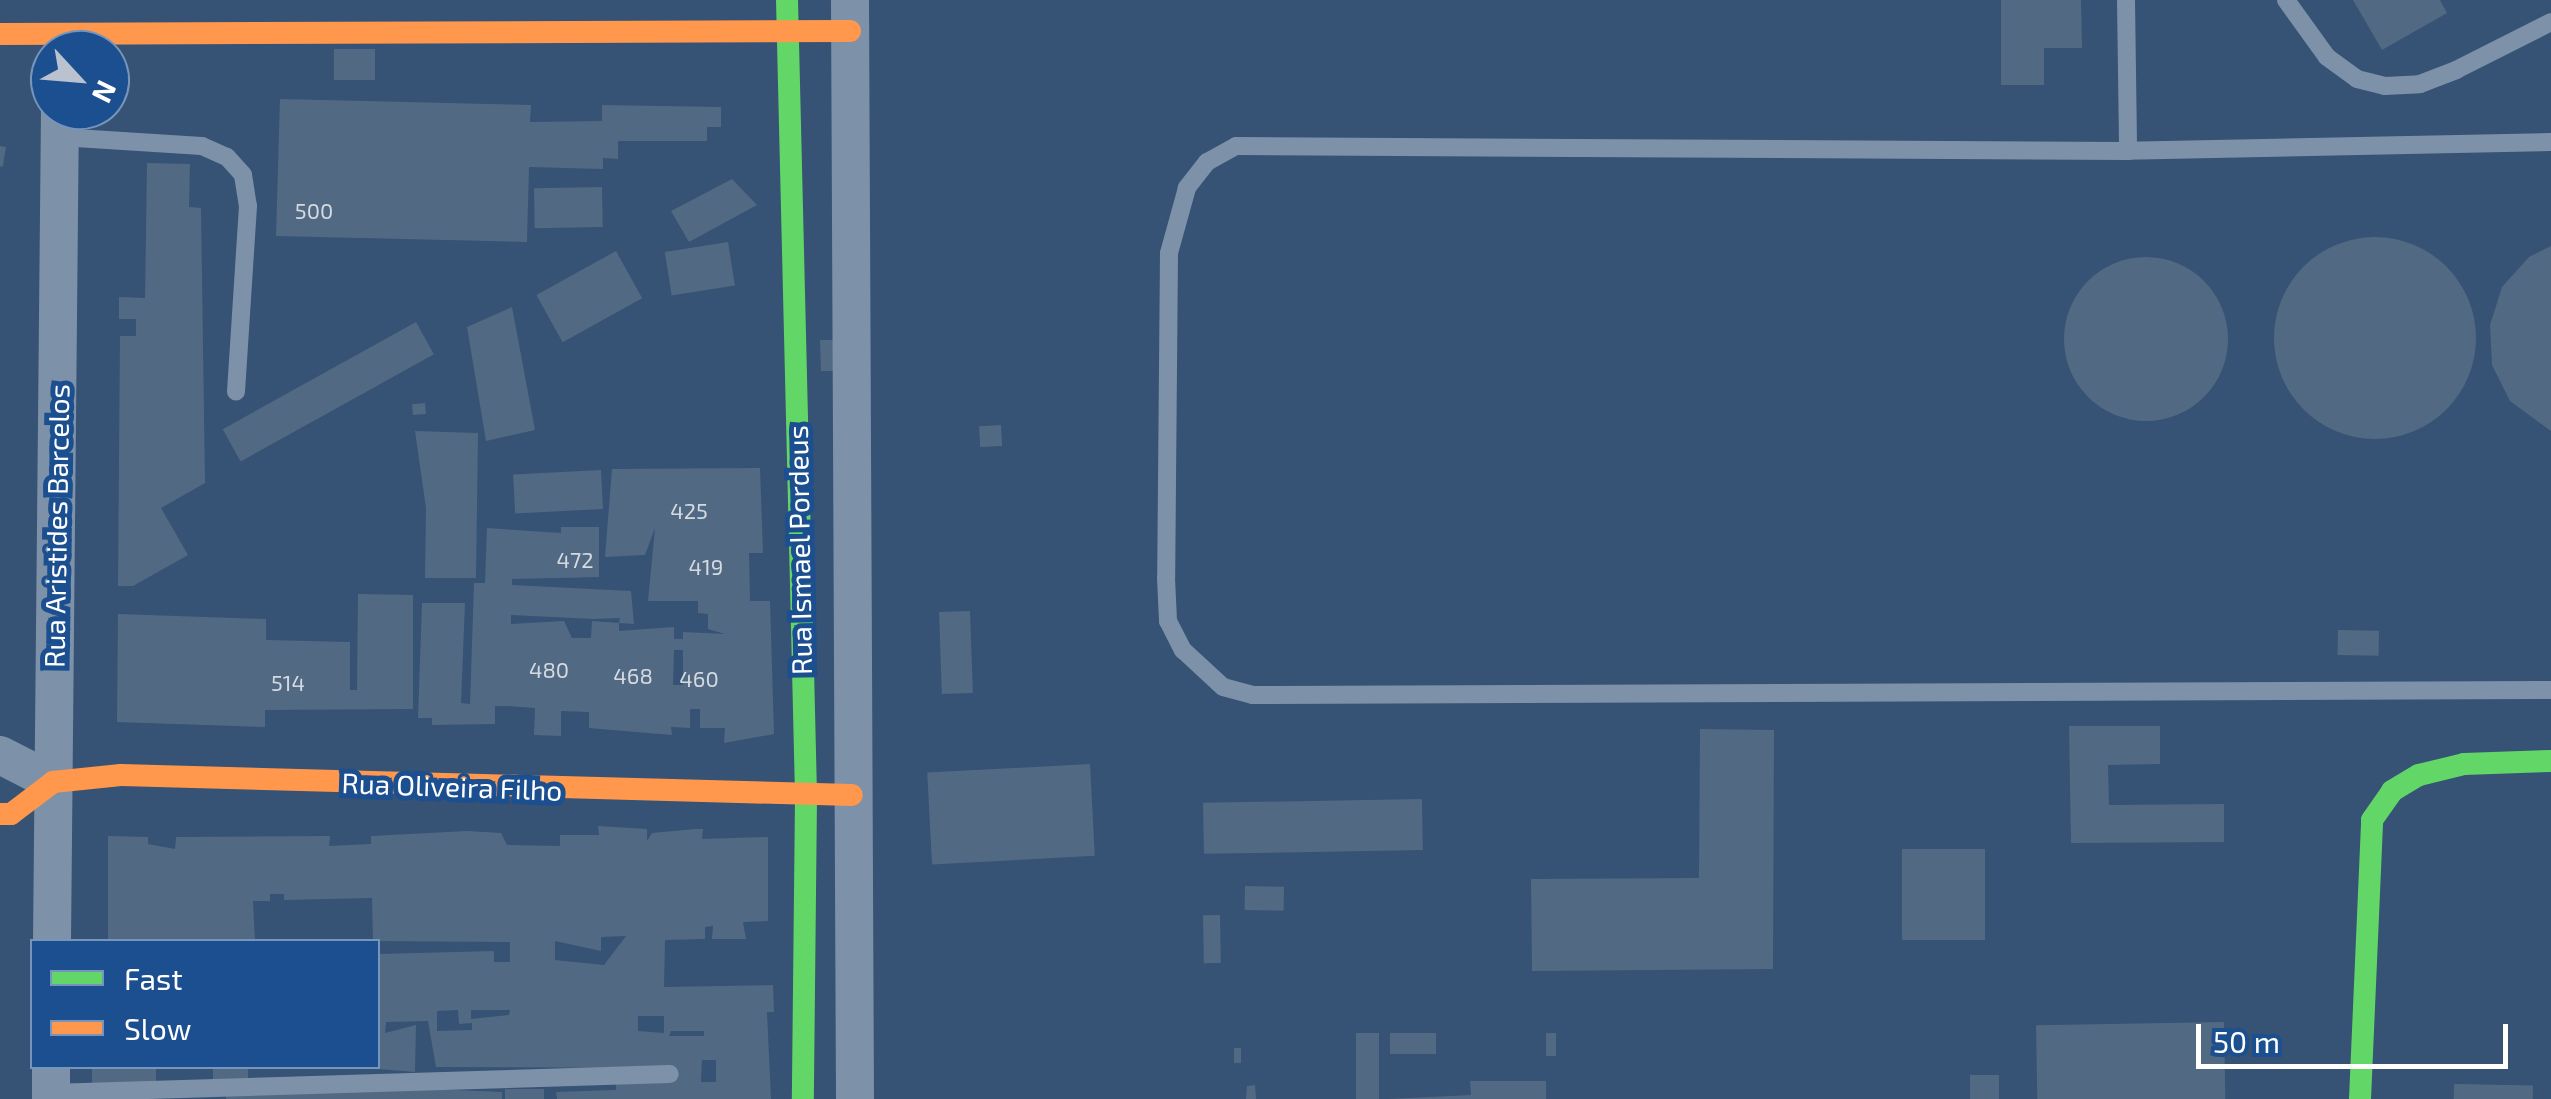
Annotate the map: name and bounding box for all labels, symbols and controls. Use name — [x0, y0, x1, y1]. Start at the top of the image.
north arrow — [30, 30, 130, 130]
text: N — [85, 76, 125, 109]
house number: 500 — [295, 198, 333, 224]
street label: Rua Aristides Barcelos — [37, 384, 75, 668]
street label: Rua Ismael Pordeus — [780, 425, 818, 675]
house number: 425 — [670, 498, 708, 524]
house number: 472 — [556, 547, 594, 573]
house number: 419 — [689, 554, 723, 580]
house number: 480 — [529, 657, 569, 683]
house number: 468 — [613, 663, 653, 689]
house number: 460 — [679, 666, 719, 692]
house number: 514 — [271, 670, 305, 696]
street label: Rua Oliveira Filho — [341, 765, 563, 807]
legend — [30, 939, 380, 1069]
text: Fast — [124, 960, 183, 996]
scale bar — [2201, 1004, 2514, 1066]
text: Slow — [124, 1010, 191, 1046]
text: 50 m — [2213, 1023, 2280, 1059]

